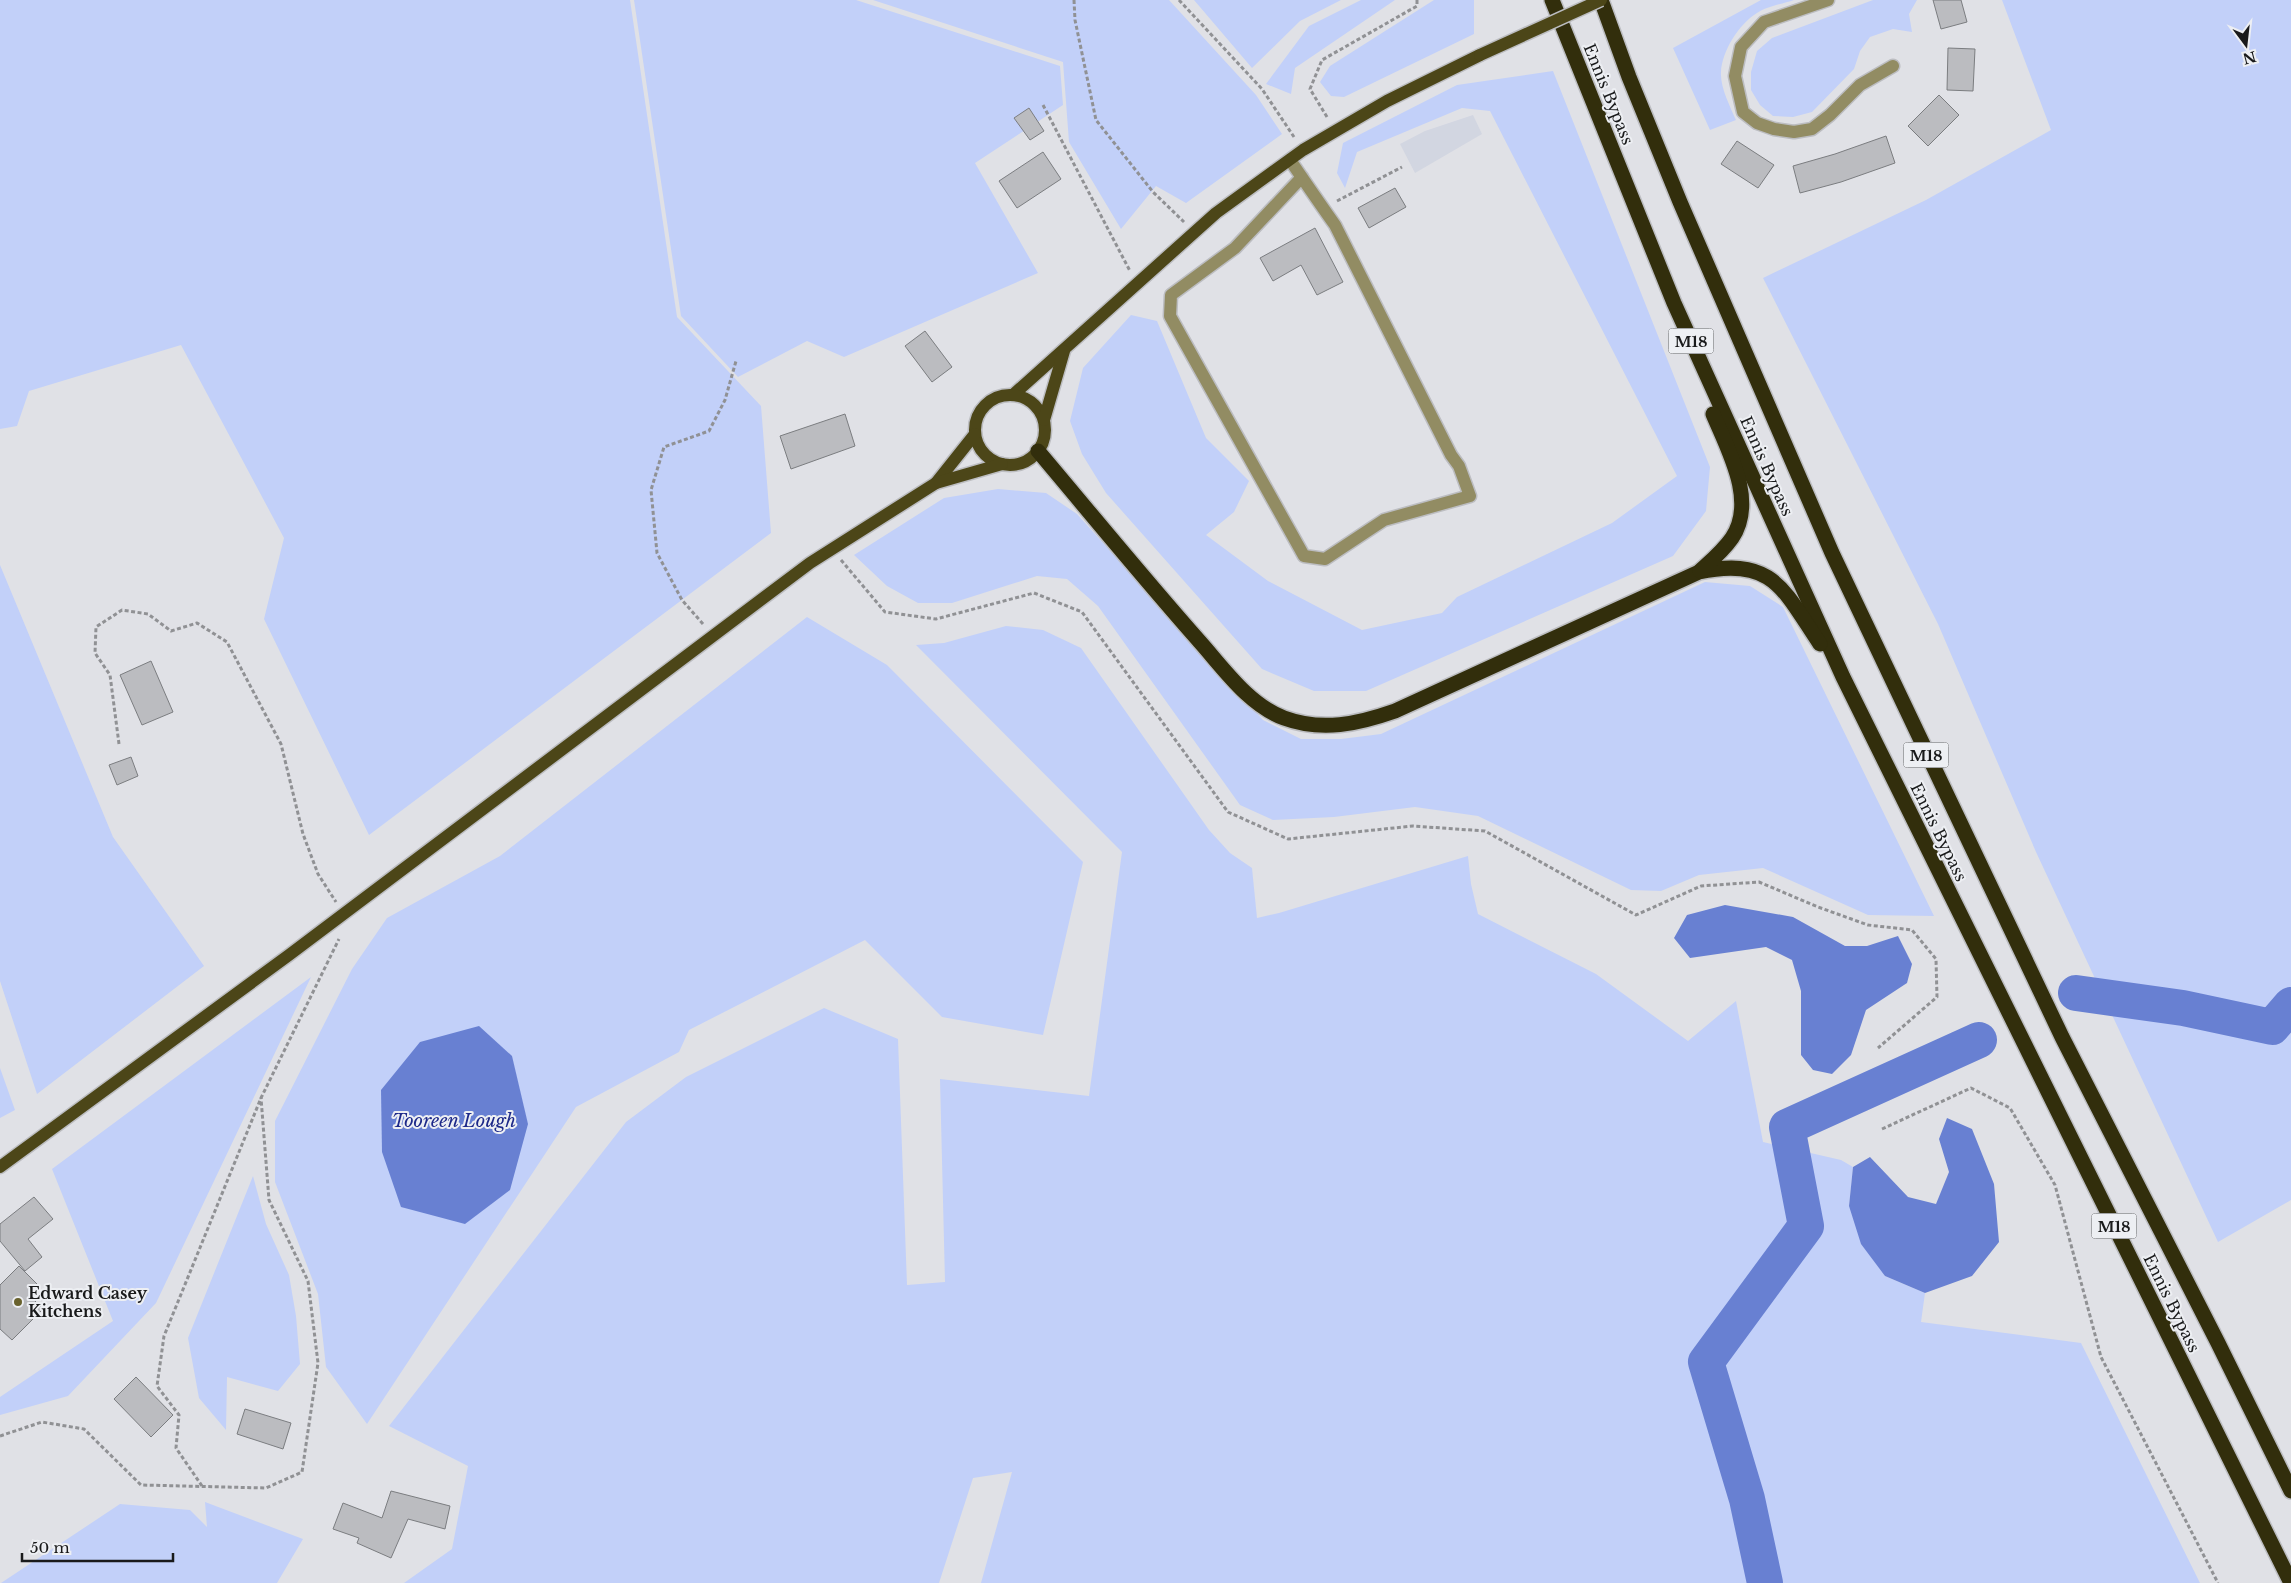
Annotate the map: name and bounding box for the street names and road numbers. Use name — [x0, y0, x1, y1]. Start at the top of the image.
street label: Ennis Bypass — [1580, 40, 1638, 148]
road number: M18 — [1668, 328, 1714, 354]
street label: Ennis Bypass — [1736, 413, 1798, 519]
road number: M18 — [1904, 742, 1948, 768]
street label: Ennis Bypass — [1906, 779, 1972, 885]
road number: M18 — [2092, 1214, 2136, 1238]
street label: Ennis Bypass — [2139, 1250, 2205, 1356]

